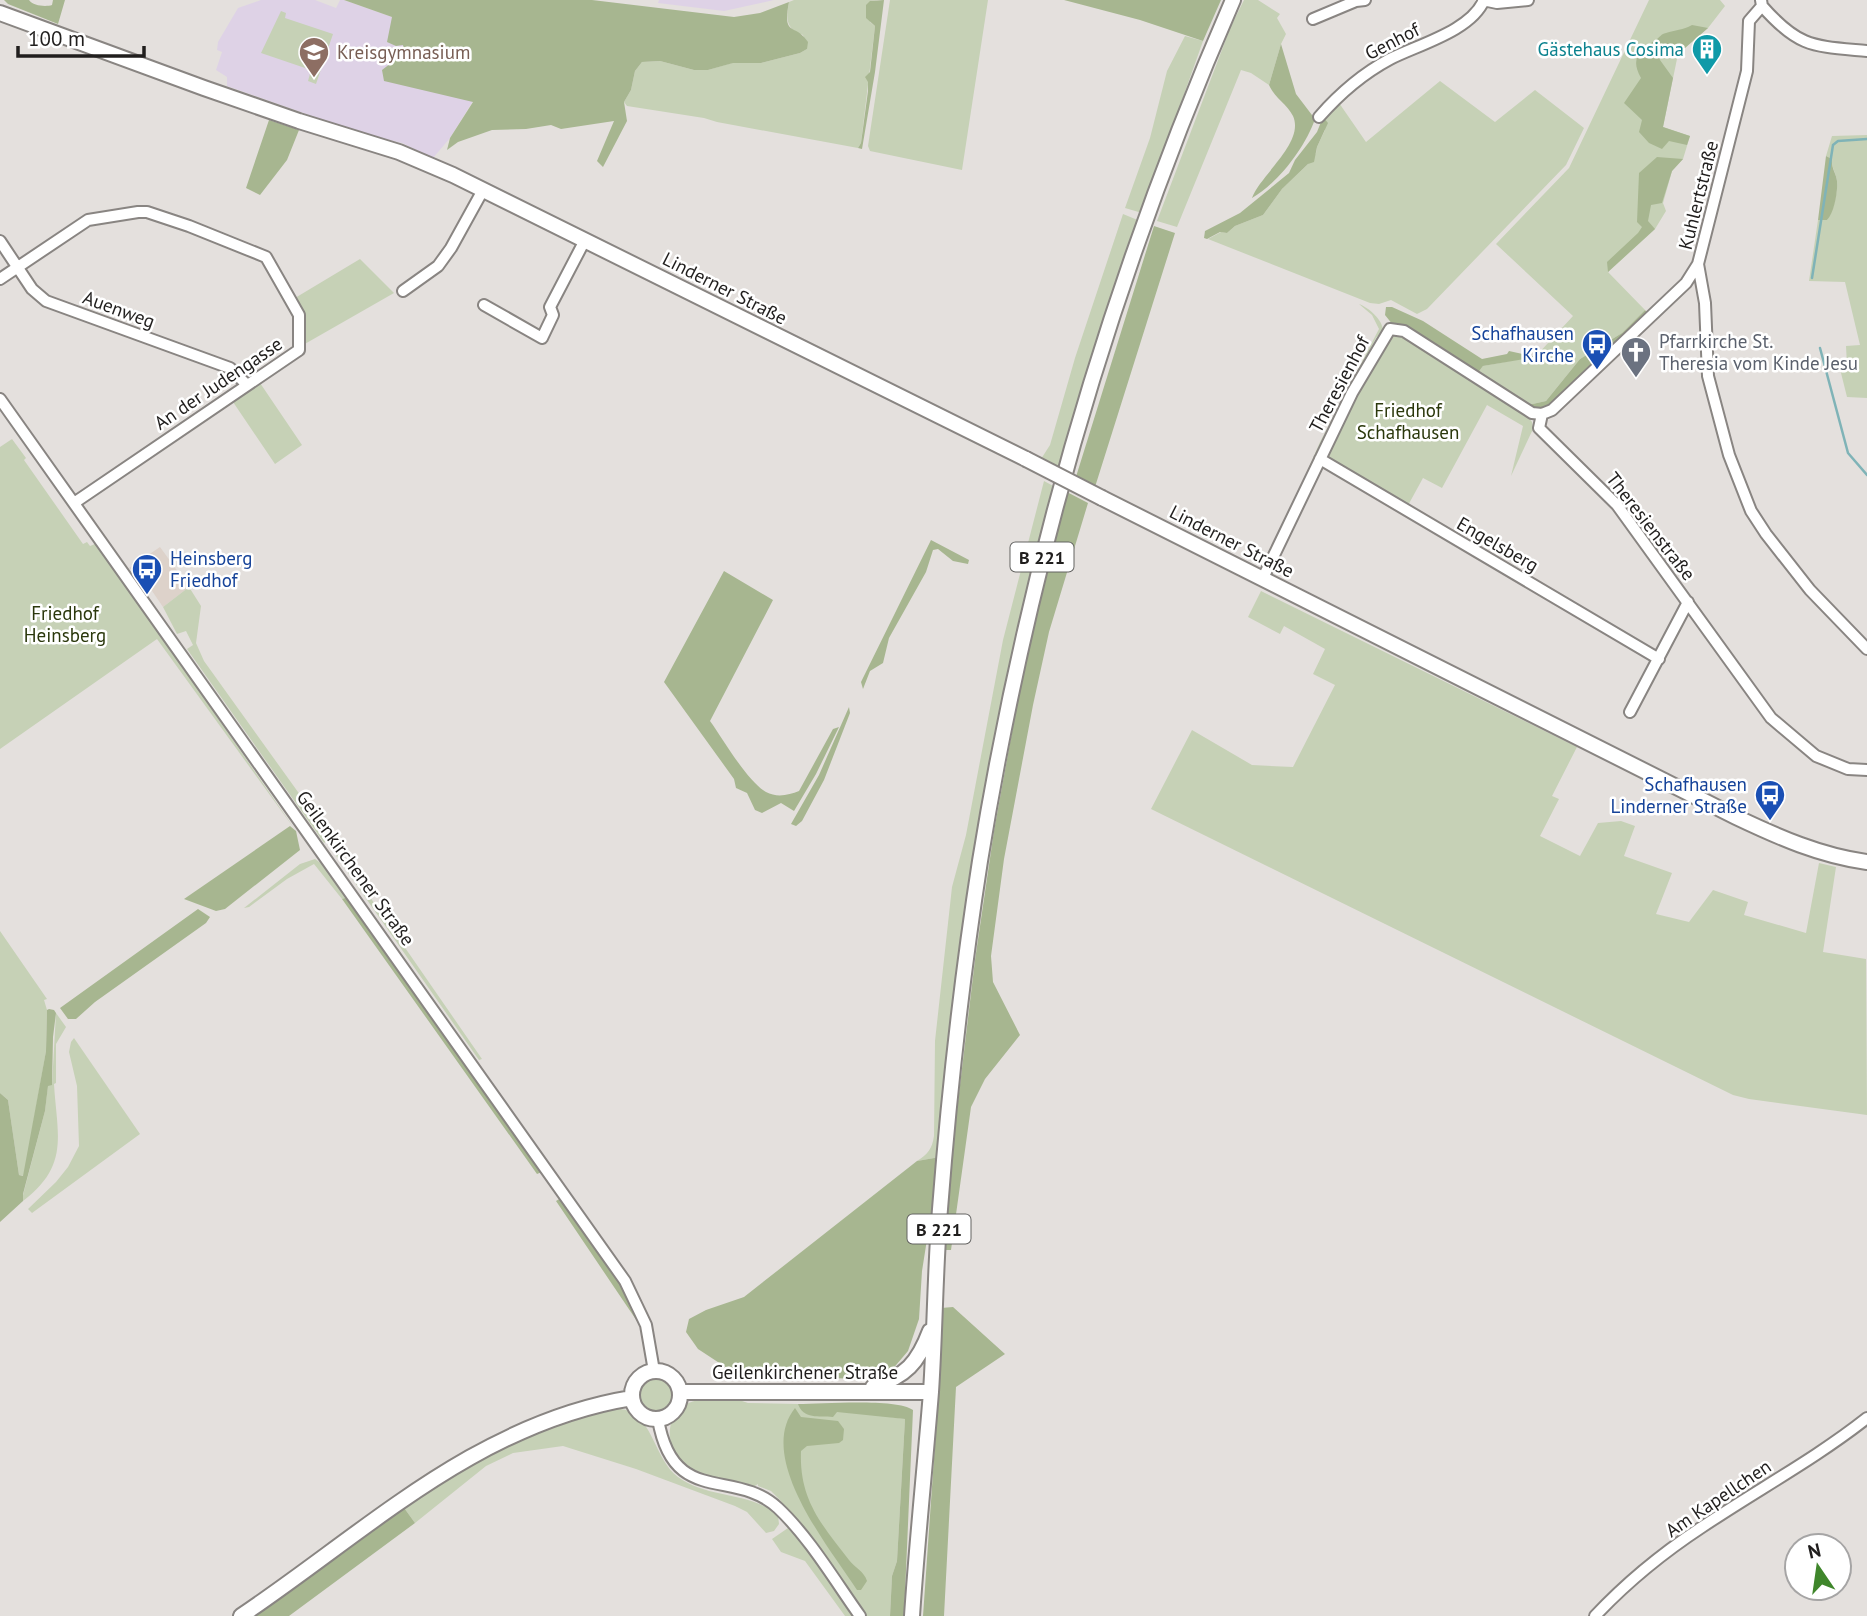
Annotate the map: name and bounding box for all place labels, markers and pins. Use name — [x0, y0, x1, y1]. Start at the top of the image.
building icon: Gästehaus Cosima — [1690, 32, 1724, 76]
school or university icon: Kreisgymnasium — [297, 35, 331, 79]
place label: Gästehaus Cosima — [1538, 37, 1684, 61]
place label: Kreisgymnasium — [337, 40, 470, 64]
place label: Schafhausen Kirche — [1471, 321, 1574, 367]
bus stop icon: Schafhausen Kirche — [1580, 327, 1614, 371]
place label: Pfarrkirche St. Theresia vom Kinde Jesu — [1659, 329, 1858, 375]
church icon: Pfarrkirche St. Theresia vom Kinde Jesu — [1619, 335, 1653, 379]
place label: Heinsberg Friedhof — [170, 546, 252, 592]
bus stop icon: Heinsberg Friedhof — [130, 552, 164, 596]
place label: Schafhausen Linderner Straße — [1610, 772, 1747, 818]
bus stop icon: Schafhausen Linderner Straße — [1753, 778, 1787, 822]

